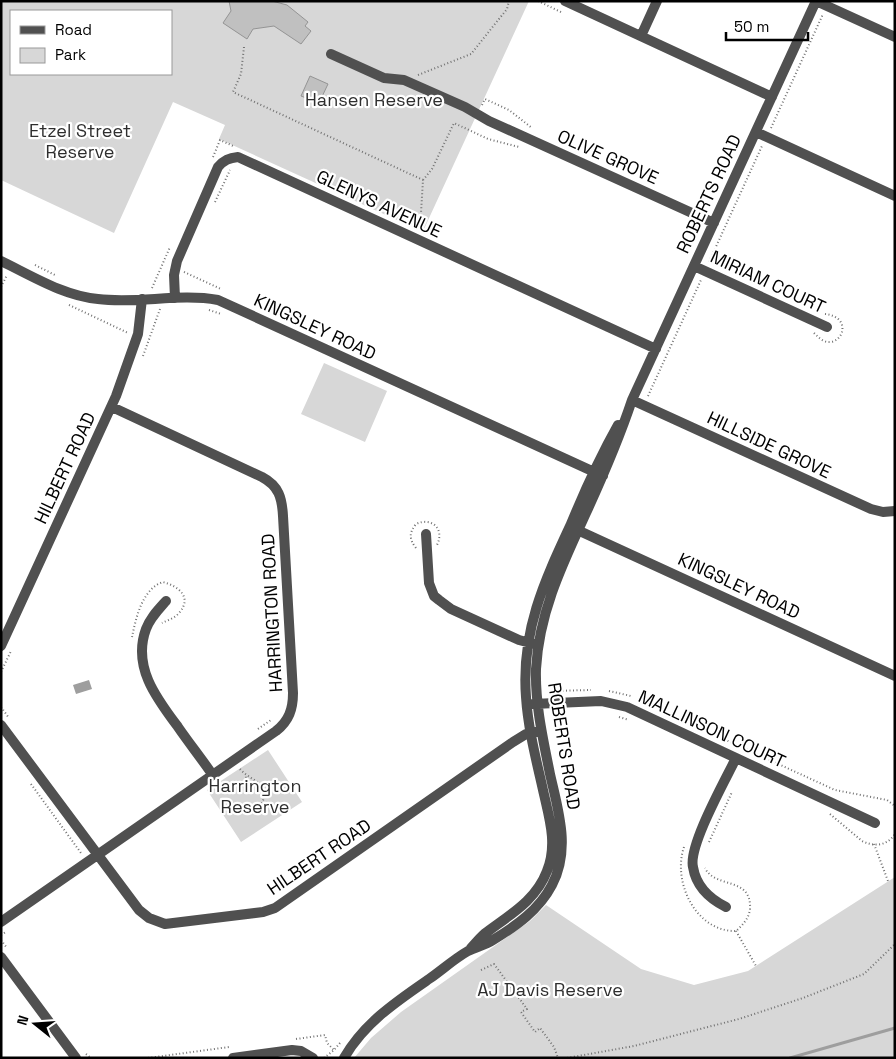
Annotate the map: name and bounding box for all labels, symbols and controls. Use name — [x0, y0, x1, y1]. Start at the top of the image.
legend — [10, 10, 172, 75]
scale bar — [726, 10, 808, 42]
text: 50 m — [734, 17, 769, 36]
text: Road — [55, 20, 92, 39]
text: Park — [55, 45, 86, 64]
park label: Hansen Reserve — [305, 88, 443, 111]
park label: Etzel Street Reserve — [29, 119, 131, 163]
street label: OLIVE GROVE — [554, 124, 662, 189]
street label: ROBERTS ROAD — [671, 131, 746, 257]
street label: GLENYS AVENUE — [313, 164, 446, 243]
street label: MIRIAM COURT — [707, 245, 830, 318]
street label: KINGSLEY ROAD — [250, 288, 380, 365]
street label: HILLSIDE GROVE — [704, 406, 835, 483]
street label: HILBERT ROAD — [29, 408, 100, 527]
street label: HARRINGTON ROAD — [256, 533, 287, 693]
street label: KINGSLEY ROAD — [674, 547, 804, 624]
street label: ROBERTS ROAD — [543, 681, 586, 811]
street label: MALLINSON COURT — [635, 684, 790, 773]
park label: Harrington Reserve — [209, 774, 301, 818]
street label: HILBERT ROAD — [262, 813, 375, 900]
park label: AJ Davis Reserve — [477, 978, 623, 1001]
north arrow — [10, 999, 60, 1049]
text: N — [13, 1013, 33, 1027]

